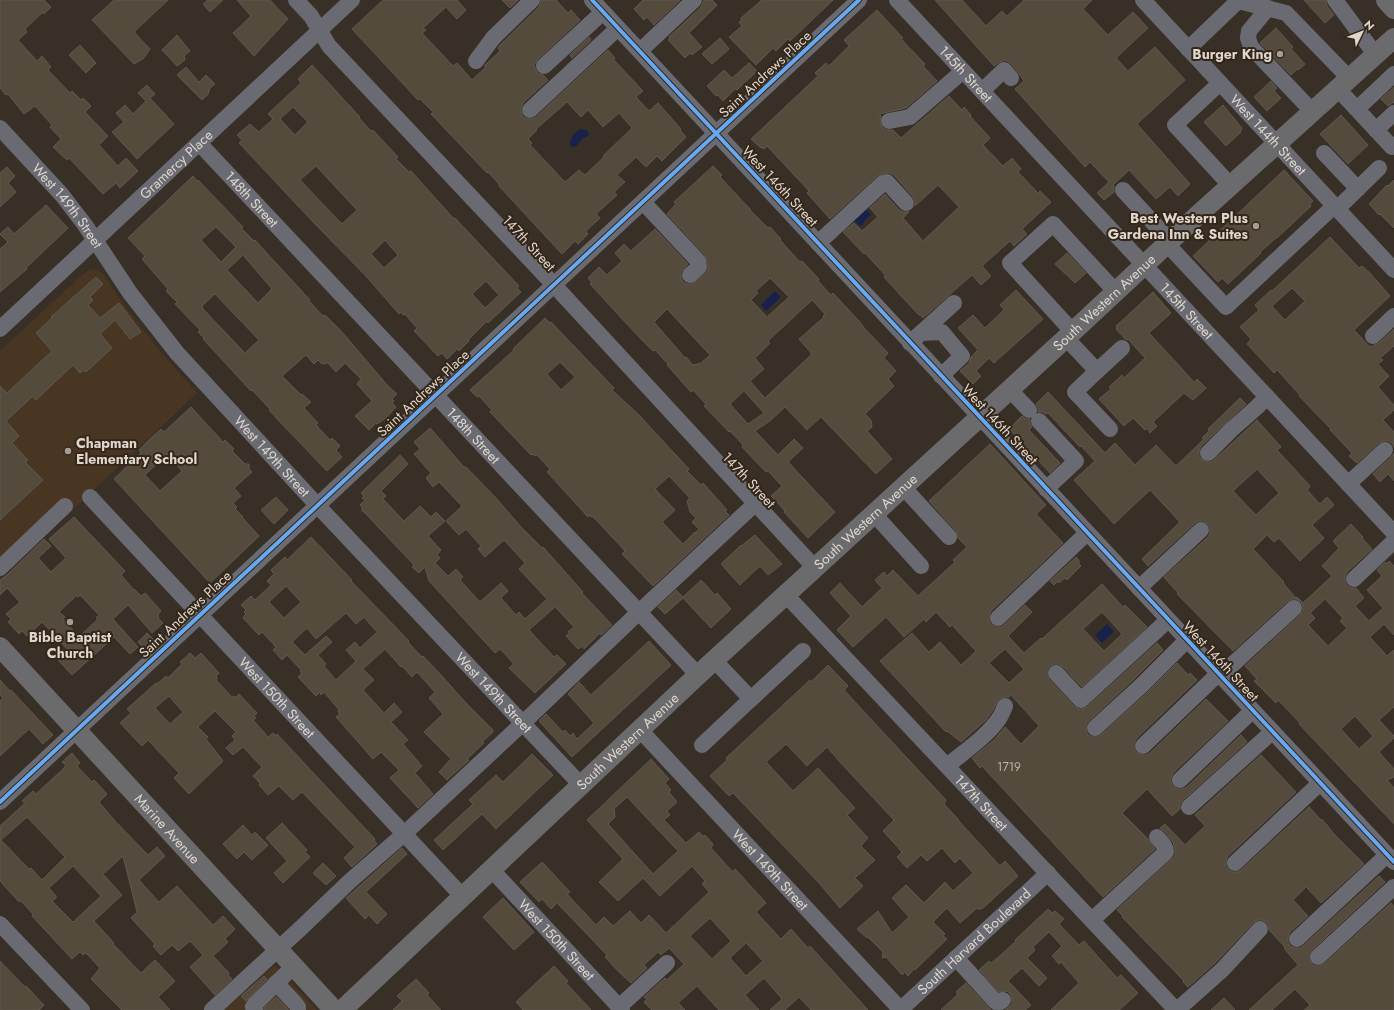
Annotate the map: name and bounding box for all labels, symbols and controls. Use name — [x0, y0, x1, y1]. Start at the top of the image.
north arrow — [1342, 12, 1382, 52]
text: N — [1360, 17, 1378, 34]
street label: Saint Andrews Place — [714, 26, 816, 122]
street label: 145th Street — [934, 41, 998, 107]
place label: Burger King — [1192, 44, 1272, 64]
marker: Burger King — [1275, 49, 1285, 59]
street label: West 144th Street — [1225, 90, 1312, 180]
street label: Gramercy Place — [135, 125, 217, 204]
street label: West 146th Street — [737, 141, 823, 231]
street label: West 149th Street — [27, 159, 108, 253]
street label: 148th Street — [220, 167, 284, 232]
place label: Best Western Plus Gardena Inn & Suites — [1108, 208, 1249, 244]
street label: 147th Street — [498, 211, 561, 276]
marker: Best Western Plus Gardena Inn & Suites — [1251, 221, 1261, 231]
street label: South Western Avenue — [1048, 249, 1160, 355]
street label: 145th Street — [1155, 278, 1219, 344]
street label: Saint Andrews Place — [372, 345, 474, 441]
street label: West 146th Street — [957, 379, 1043, 469]
street label: 148th Street — [442, 403, 505, 469]
street label: West 149th Street — [229, 411, 315, 502]
place label: Chapman Elementary School — [76, 433, 197, 469]
marker: Chapman Elementary School — [63, 446, 73, 456]
street label: 147th Street — [718, 448, 781, 513]
street label: South Western Avenue — [809, 469, 922, 574]
street label: Saint Andrews Place — [134, 566, 236, 662]
street label: West 146th Street — [1178, 616, 1264, 706]
marker: Bible Baptist Church — [65, 617, 75, 627]
place label: Bible Baptist Church — [29, 627, 112, 663]
street label: West 149th Street — [451, 648, 537, 738]
street label: West 150th Street — [234, 652, 320, 743]
street label: South Western Avenue — [572, 688, 683, 795]
house number: 1719 — [997, 758, 1021, 776]
street label: 147th Street — [950, 770, 1013, 836]
street label: Marine Avenue — [130, 789, 205, 868]
street label: West 149th Street — [727, 825, 813, 915]
street label: South Harvard Boulevard — [913, 884, 1035, 999]
street label: West 150th Street — [514, 895, 600, 985]

